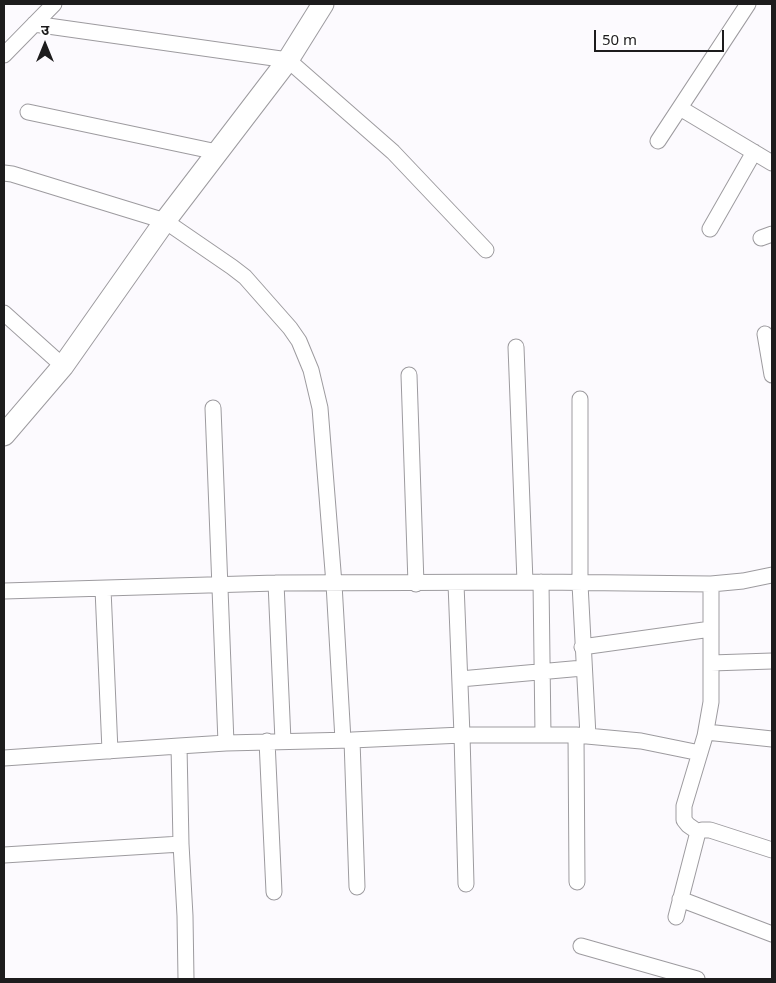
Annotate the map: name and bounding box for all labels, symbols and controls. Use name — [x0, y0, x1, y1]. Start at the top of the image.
north arrow — [20, 20, 70, 70]
text: उ — [41, 20, 49, 39]
scale bar — [596, 20, 726, 52]
text: 50 m — [602, 29, 637, 49]

